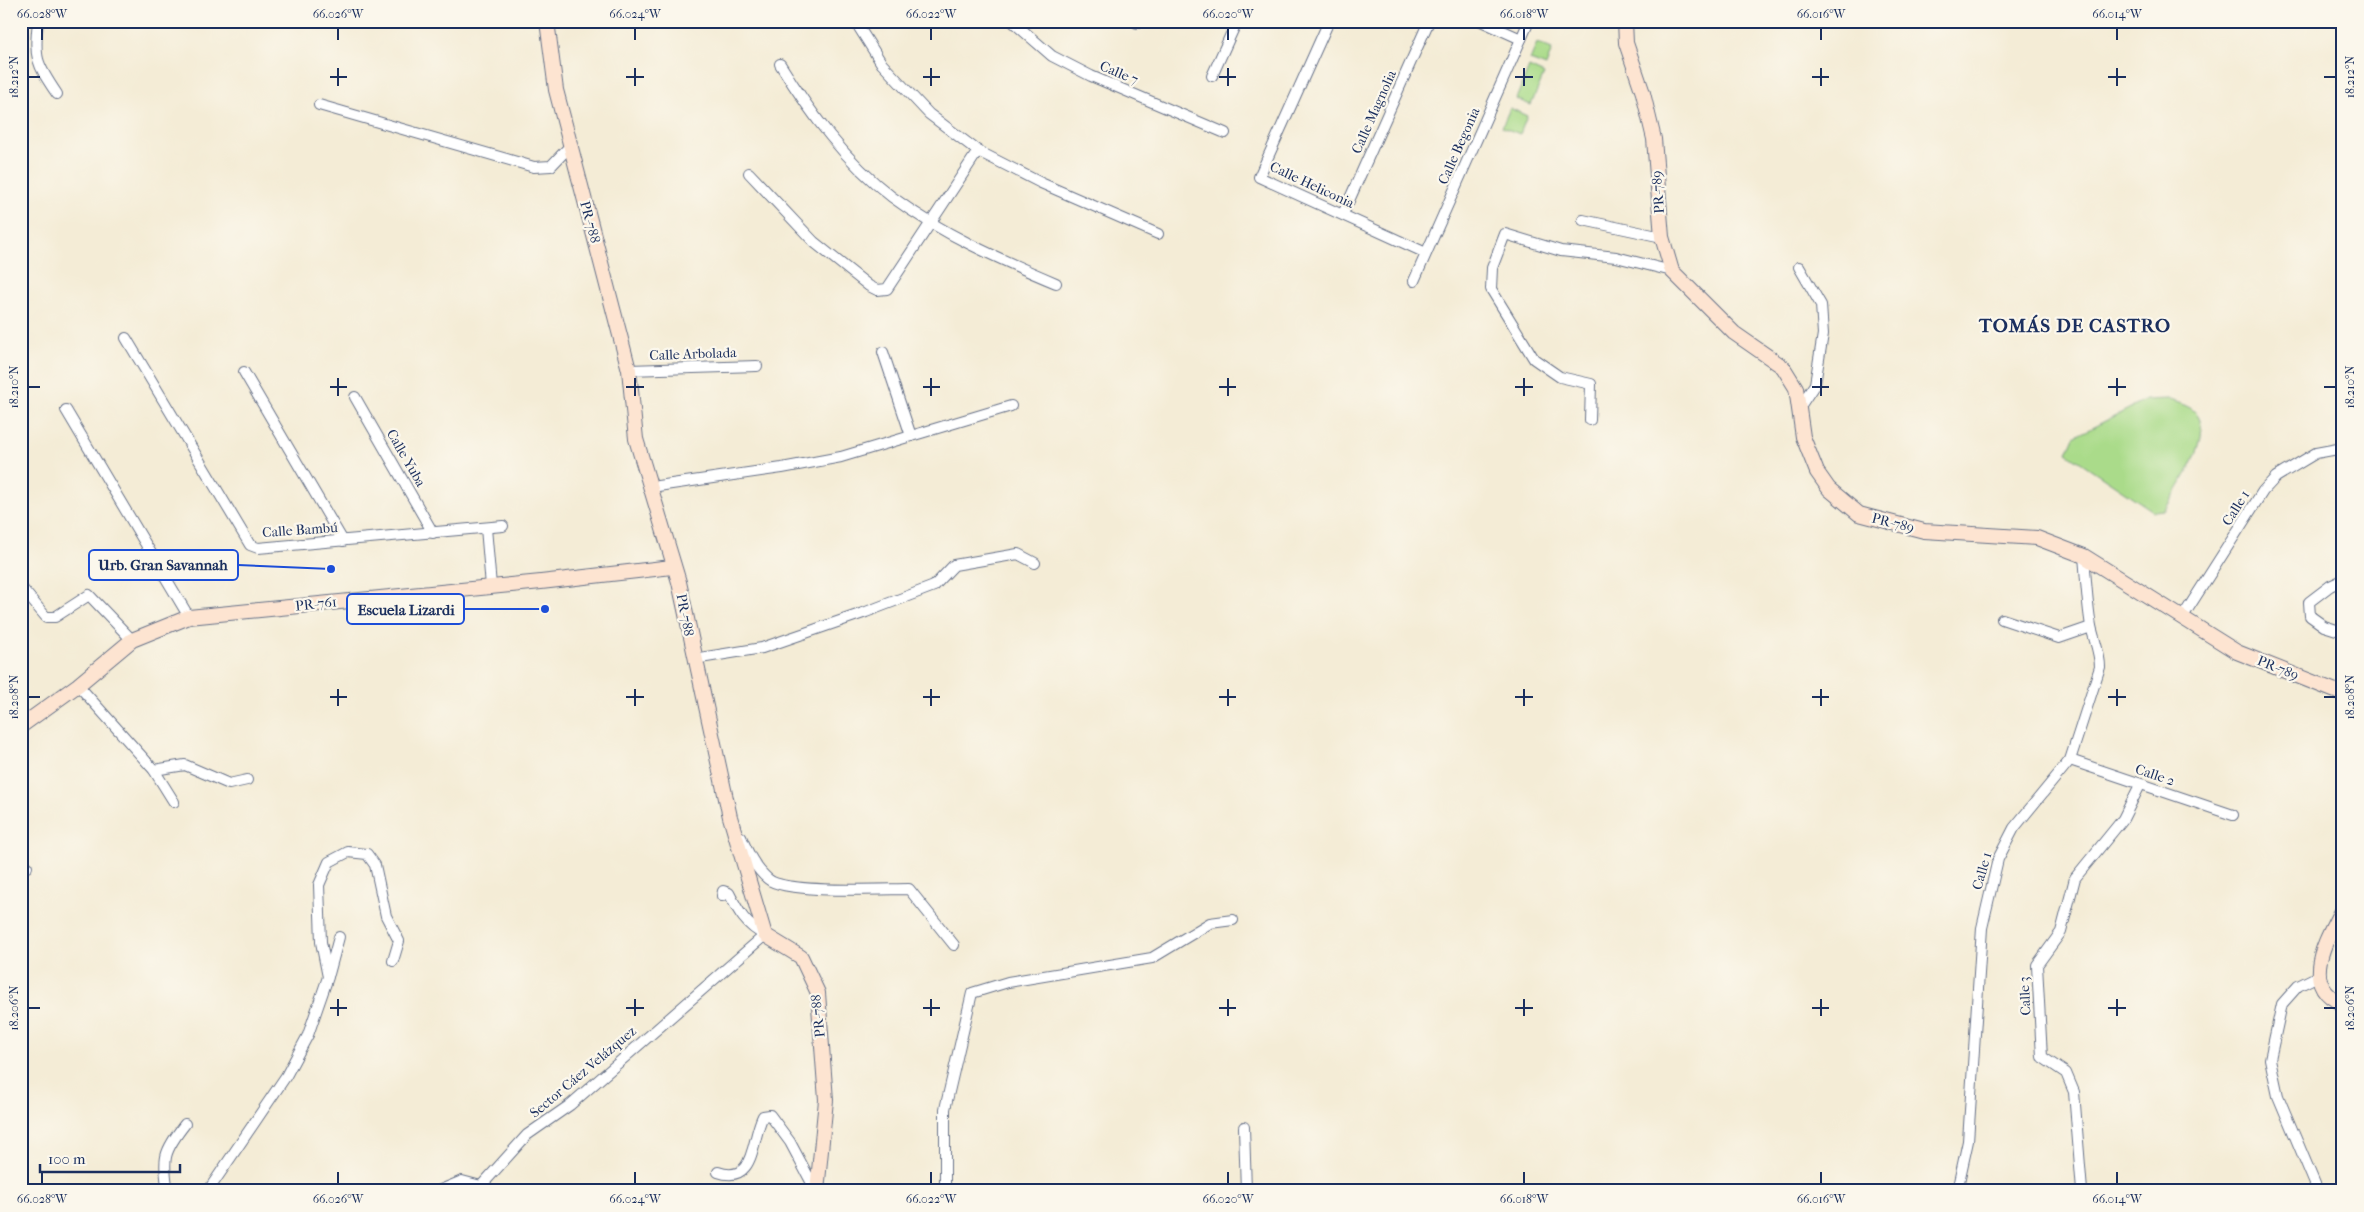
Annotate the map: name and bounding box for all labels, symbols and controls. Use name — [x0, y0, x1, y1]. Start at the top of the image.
text: 66.028°W — [17, 7, 68, 21]
text: 66.026°W — [313, 7, 365, 21]
text: 66.024°W — [609, 7, 662, 21]
text: 66.022°W — [906, 7, 957, 21]
text: 66.020°W — [1203, 7, 1255, 21]
text: 66.018°W — [1500, 7, 1549, 21]
text: 66.016°W — [1797, 7, 1847, 21]
text: 66.014°W — [2092, 7, 2143, 21]
text: 18.212°N — [7, 56, 21, 98]
text: 18.212°N — [2343, 56, 2357, 98]
street label: Calle 7 — [1097, 57, 1141, 89]
street label: Calle Magnolia — [1348, 67, 1400, 156]
street label: Calle Begonia — [1434, 104, 1484, 187]
street label: Calle Heliconia — [1267, 158, 1357, 212]
street label: PR-789 — [1648, 170, 1668, 214]
street label: PR-788 — [576, 199, 604, 245]
district label: TOMÁS DE CASTRO — [1978, 314, 2171, 337]
street label: Calle Arbolada — [649, 344, 737, 364]
text: 18.210°N — [7, 365, 21, 409]
text: 18.210°N — [2343, 365, 2357, 409]
street label: Calle Yuba — [383, 426, 430, 490]
street label: Calle 1 — [2219, 487, 2253, 529]
street label: PR-789 — [1870, 510, 1916, 536]
street label: Calle Bambú — [262, 519, 338, 541]
callout: Urb. Gran Savannah — [89, 550, 238, 580]
text: Urb. Gran Savannah — [97, 556, 228, 574]
street label: PR-788 — [673, 592, 697, 638]
street label: PR-761 — [294, 593, 338, 615]
callout: Escuela Lizardi — [347, 594, 464, 624]
text: Escuela Lizardi — [357, 601, 455, 619]
street label: PR-789 — [2255, 652, 2301, 684]
text: 18.208°N — [7, 675, 21, 719]
text: 18.208°N — [2343, 675, 2357, 719]
street label: Calle 2 — [2133, 760, 2177, 790]
street label: Calle 1 — [1969, 850, 1995, 892]
street label: Calle 3 — [2015, 976, 2035, 1016]
text: 18.206°N — [7, 985, 21, 1031]
text: 18.206°N — [2343, 985, 2357, 1031]
street label: PR-788 — [807, 994, 829, 1038]
street label: Sector Cáez Velázquez — [526, 1023, 640, 1121]
scale bar — [40, 1142, 180, 1174]
text: 100 m — [48, 1150, 86, 1168]
text: 66.028°W — [17, 1192, 68, 1206]
text: 66.026°W — [313, 1192, 365, 1206]
text: 66.024°W — [609, 1192, 662, 1206]
text: 66.022°W — [906, 1192, 957, 1206]
text: 66.020°W — [1203, 1192, 1255, 1206]
text: 66.018°W — [1500, 1192, 1549, 1206]
text: 66.016°W — [1797, 1192, 1847, 1206]
text: 66.014°W — [2092, 1192, 2143, 1206]

